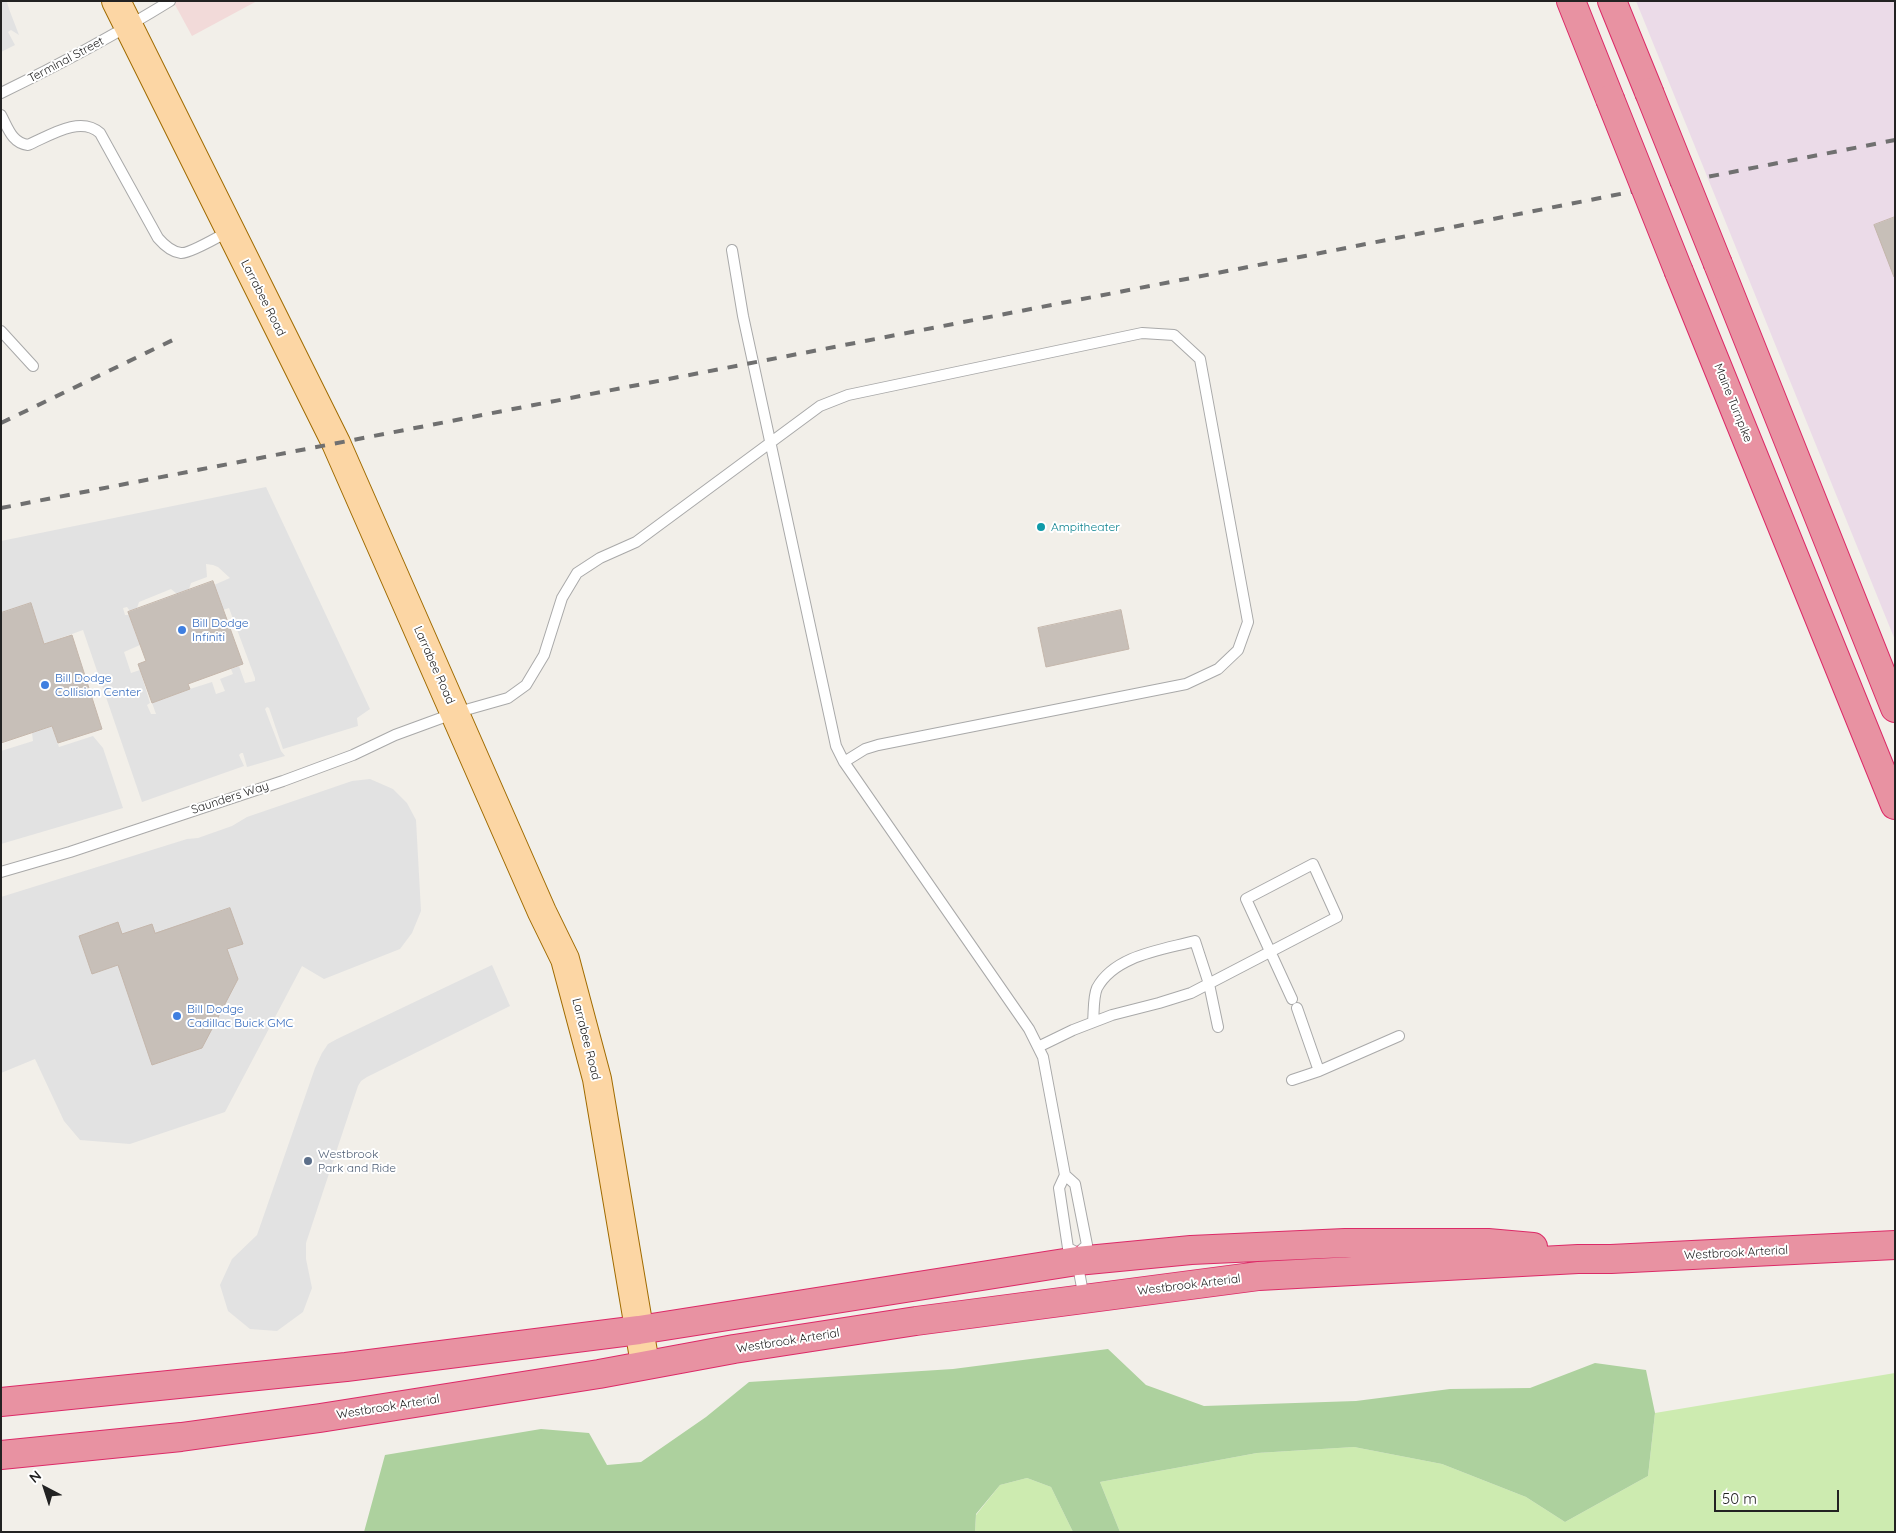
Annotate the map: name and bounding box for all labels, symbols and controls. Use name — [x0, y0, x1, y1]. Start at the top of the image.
street label: Terminal Street — [26, 34, 106, 86]
street label: Larrabee Road — [238, 257, 288, 339]
street label: Maine Turnpike — [1711, 361, 1755, 445]
place label: Ampitheater — [1051, 520, 1120, 534]
marker: Ampitheater — [1035, 521, 1047, 533]
place label: Bill Dodge Infiniti — [192, 616, 248, 644]
marker: Bill Dodge Infiniti — [176, 624, 188, 636]
street label: Larrabee Road — [410, 624, 458, 706]
place label: Bill Dodge Collision Center — [55, 671, 141, 699]
marker: Bill Dodge Collision Center — [39, 679, 51, 691]
street label: Saunders Way — [189, 779, 271, 817]
street label: Larrabee Road — [569, 997, 603, 1081]
place label: Bill Dodge Cadillac Buick GMC — [187, 1002, 293, 1030]
marker: Bill Dodge Cadillac Buick GMC — [171, 1010, 183, 1022]
place label: Westbrook Park and Ride — [318, 1147, 396, 1175]
marker: Westbrook Park and Ride — [302, 1155, 314, 1167]
street label: Westbrook Arterial — [1684, 1243, 1788, 1263]
street label: Westbrook Arterial — [1136, 1272, 1242, 1298]
street label: Westbrook Arterial — [735, 1326, 841, 1356]
street label: Westbrook Arterial — [335, 1392, 441, 1422]
north arrow — [20, 1463, 70, 1513]
text: N — [26, 1466, 45, 1487]
scale bar — [1716, 1480, 1841, 1512]
text: 50 m — [1722, 1489, 1757, 1508]

